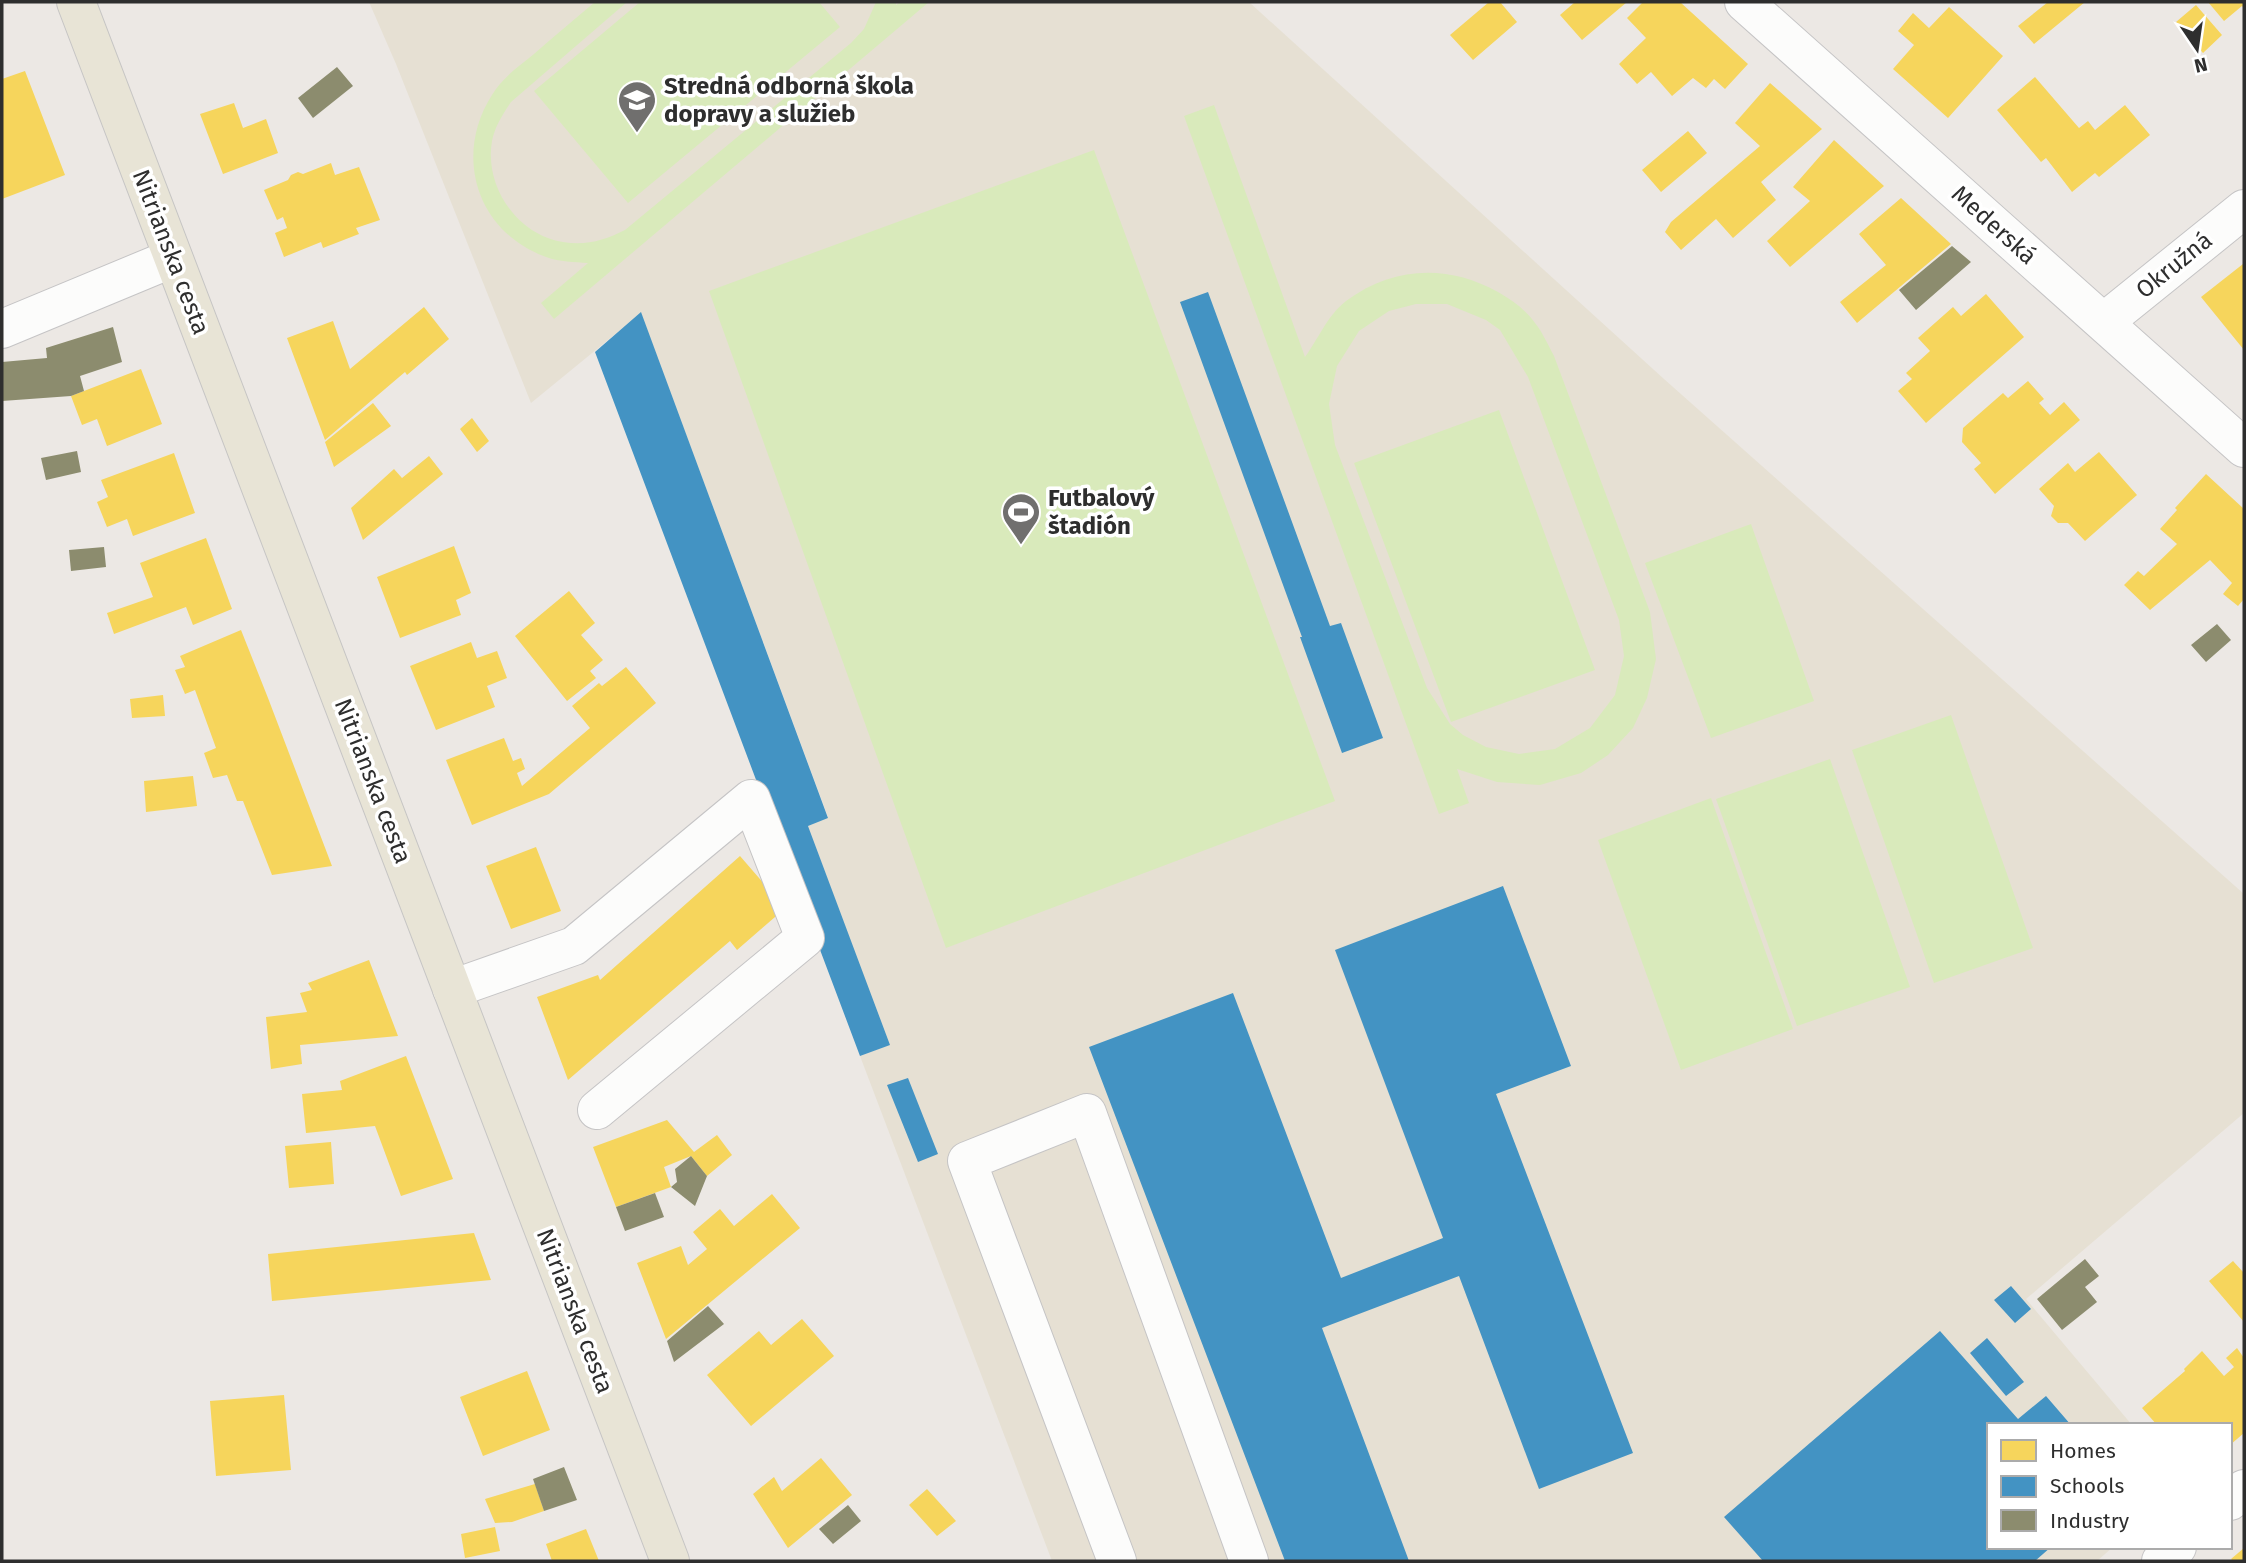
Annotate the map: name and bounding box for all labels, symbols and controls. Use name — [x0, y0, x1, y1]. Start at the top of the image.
north arrow — [2162, 14, 2232, 84]
text: N — [2192, 52, 2209, 78]
place label: Stredná odborná škola dopravy a služieb — [664, 72, 914, 128]
school or university icon: Stredná odborná škola dopravy a služieb — [616, 79, 658, 134]
street label: Nitrianska cesta — [127, 166, 215, 338]
street label: Mederská — [1946, 180, 2042, 270]
street label: Okružná — [2130, 226, 2218, 304]
place label: Futbalový štadión — [1048, 484, 1155, 540]
sports icon: Futbalový štadión — [1000, 491, 1042, 546]
street label: Nitrianska cesta — [329, 695, 417, 867]
street label: Nitrianska cesta — [531, 1225, 619, 1397]
legend — [1987, 1423, 2232, 1549]
text: Homes — [2050, 1438, 2116, 1464]
text: Schools — [2050, 1473, 2124, 1499]
text: Industry — [2050, 1508, 2130, 1534]

